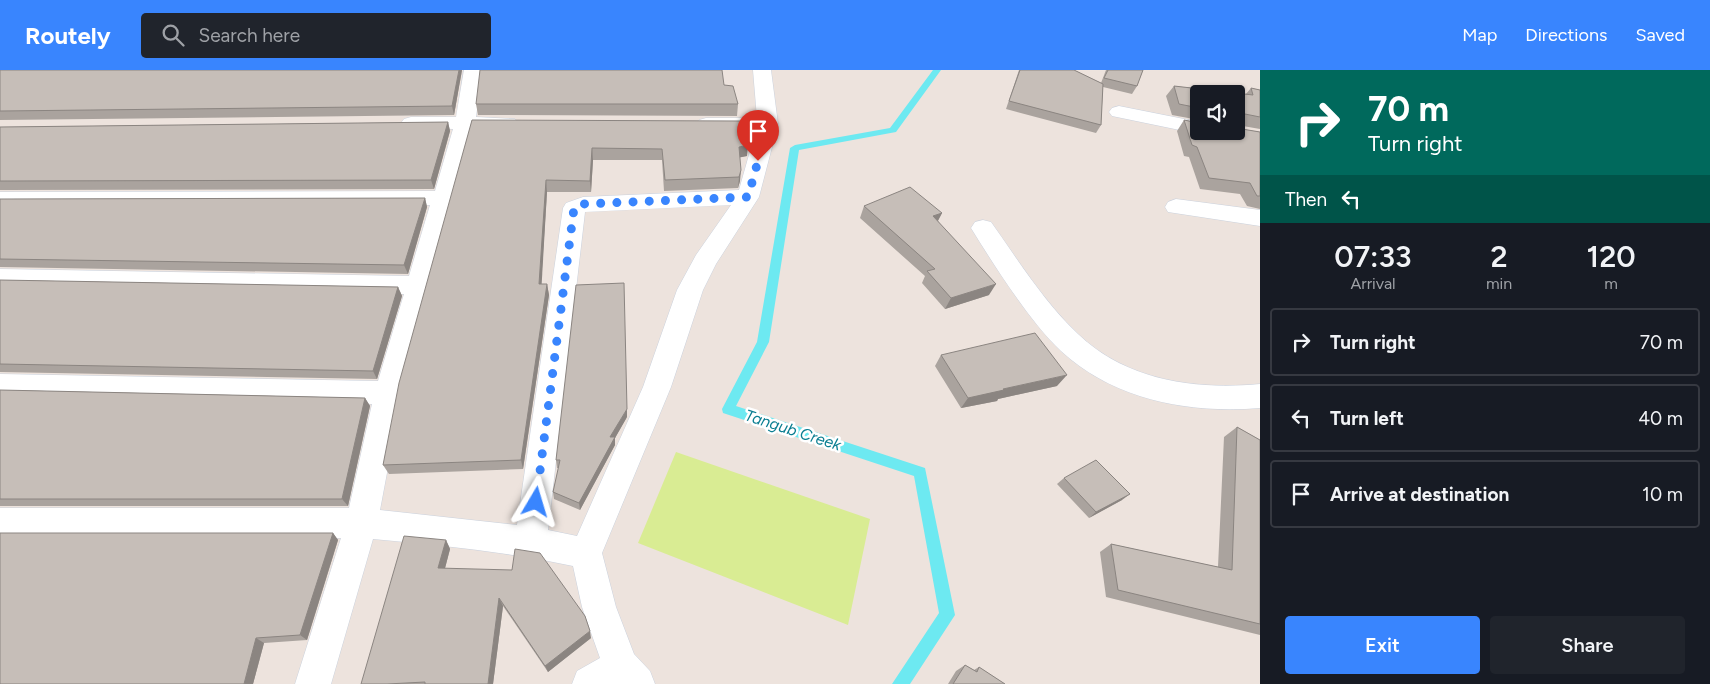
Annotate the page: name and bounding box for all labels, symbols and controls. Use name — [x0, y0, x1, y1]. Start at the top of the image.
search box — [141, 13, 491, 58]
text: Routely — [25, 21, 111, 50]
icon: search — [159, 21, 187, 49]
text: Search here — [199, 24, 300, 47]
text: Map — [1462, 24, 1497, 46]
text: Directions — [1525, 24, 1607, 46]
text: Saved — [1635, 24, 1685, 46]
map controls — [1190, 85, 1245, 140]
button: sound — [1190, 85, 1245, 140]
text: 70 m — [1368, 88, 1449, 130]
icon: right — [1285, 90, 1350, 155]
pin — [737, 110, 779, 161]
icon: arrive — [744, 117, 772, 145]
text: Turn right — [1368, 130, 1463, 157]
icon: left — [1337, 185, 1365, 213]
text: Then — [1285, 188, 1327, 211]
text: 07:33 — [1334, 238, 1412, 275]
text: 2 — [1491, 238, 1508, 275]
text: 120 — [1587, 238, 1636, 275]
text: Arrival — [1350, 274, 1396, 293]
text: min — [1486, 274, 1512, 293]
text: m — [1604, 274, 1618, 293]
icon: right — [1287, 328, 1315, 356]
text: Turn right — [1330, 331, 1416, 354]
text: 70 m — [1640, 331, 1683, 354]
icon: left — [1287, 404, 1315, 432]
water label: Tangub Creek — [742, 405, 845, 455]
text: Turn left — [1330, 407, 1404, 430]
text: 40 m — [1638, 407, 1683, 430]
position arrow — [509, 475, 561, 527]
icon: arrive — [1287, 480, 1315, 508]
text: Arrive at destination — [1330, 483, 1509, 506]
text: 10 m — [1642, 483, 1683, 506]
button: Exit — [1285, 616, 1480, 674]
button: Share — [1490, 616, 1685, 674]

